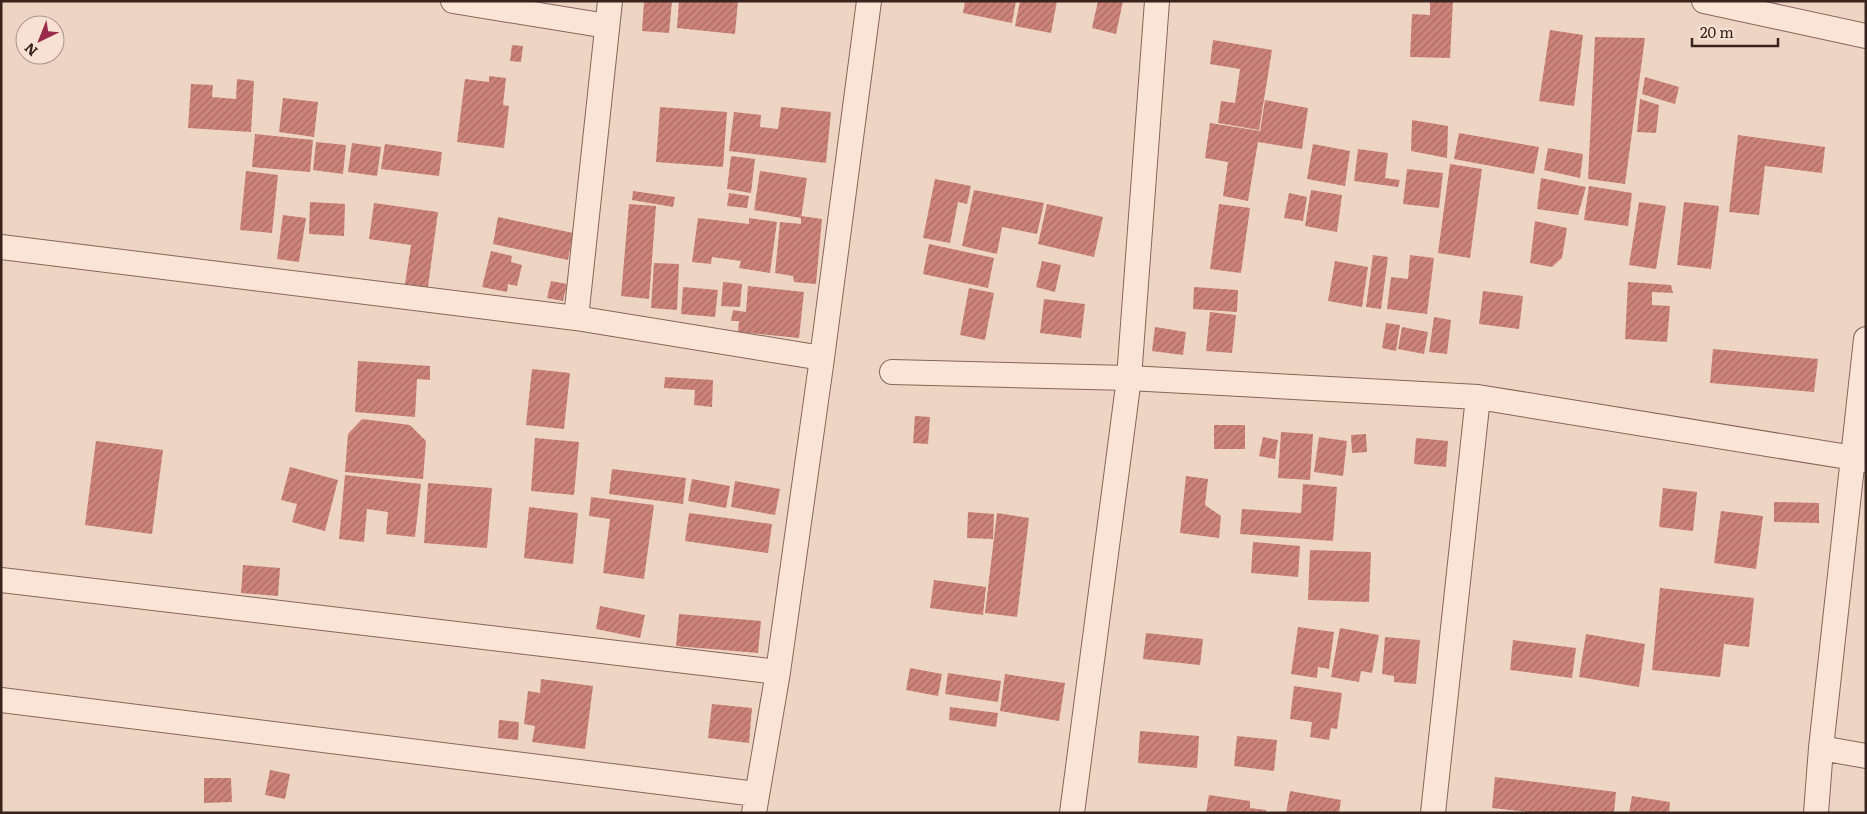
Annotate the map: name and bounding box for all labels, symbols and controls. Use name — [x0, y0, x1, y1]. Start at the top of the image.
north arrow — [15, 15, 65, 65]
scale bar — [1692, 15, 1778, 47]
text: 20 m — [1700, 20, 1734, 43]
text: N — [19, 39, 42, 62]

